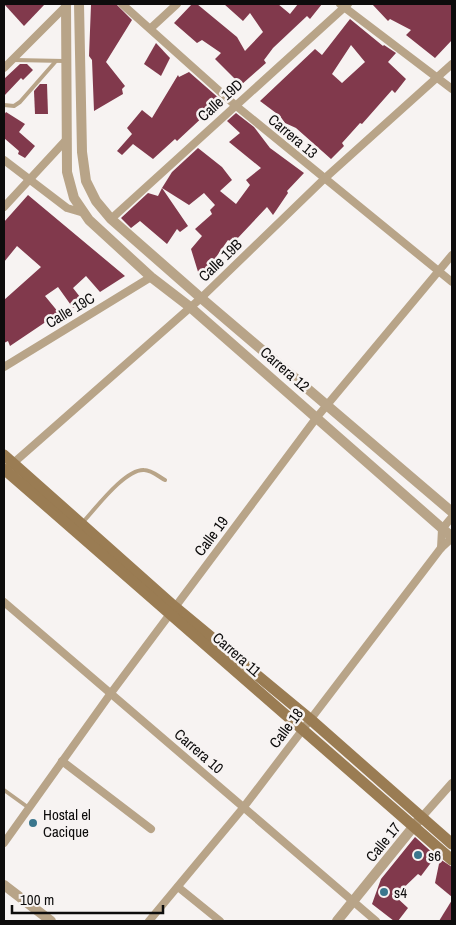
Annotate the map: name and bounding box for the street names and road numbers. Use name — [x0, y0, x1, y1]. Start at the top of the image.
street label: Calle 19D — [193, 74, 247, 126]
street label: Carrera 13 — [264, 109, 322, 163]
street label: Calle 19B — [194, 234, 246, 286]
street label: Calle 19C — [41, 287, 99, 333]
street label: Carrera 12 — [256, 342, 314, 396]
street label: Calle 19 — [189, 512, 233, 560]
street label: Carrera 11 — [208, 627, 266, 681]
street label: Calle 18 — [264, 704, 308, 752]
street label: Carrera 10 — [170, 724, 228, 778]
street label: Calle 17 — [361, 818, 405, 866]

